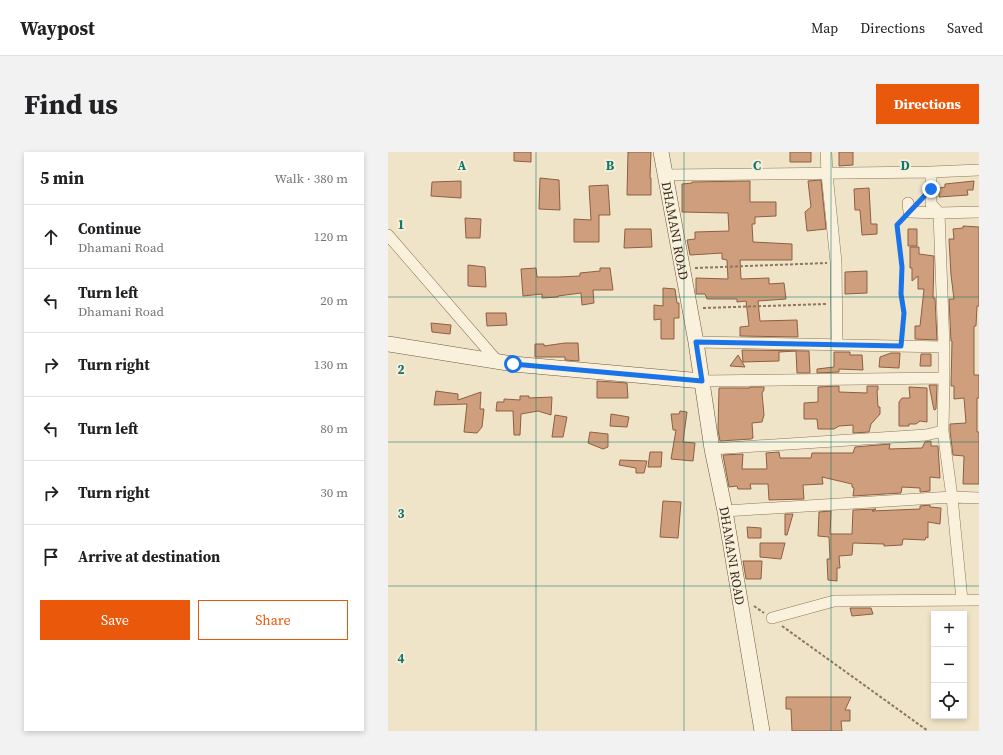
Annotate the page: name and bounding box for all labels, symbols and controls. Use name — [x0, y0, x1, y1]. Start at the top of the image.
text: Waypost — [20, 15, 95, 41]
text: Map — [811, 18, 838, 38]
text: Directions — [860, 18, 925, 38]
text: Saved — [947, 18, 983, 38]
button: Directions — [876, 84, 979, 124]
text: Find us — [24, 85, 118, 123]
text: A — [458, 157, 467, 174]
text: B — [606, 157, 615, 174]
text: C — [753, 157, 761, 174]
text: D — [900, 157, 910, 174]
text: 5 min — [40, 166, 84, 190]
text: Walk · 380 m — [275, 170, 348, 187]
street label: DHAMANI ROAD — [658, 180, 693, 281]
route end — [922, 180, 940, 198]
text: 1 — [397, 216, 405, 233]
text: Continue — [78, 218, 141, 239]
icon: ahead — [40, 226, 62, 248]
text: 120 m — [314, 228, 348, 245]
text: Dhamani Road — [78, 239, 164, 256]
text: Turn left — [78, 282, 138, 303]
icon: left — [40, 290, 62, 312]
text: 20 m — [320, 292, 348, 309]
text: Dhamani Road — [78, 303, 164, 320]
icon: right — [40, 354, 62, 376]
text: Turn right — [78, 354, 150, 375]
route start — [504, 355, 522, 373]
text: 130 m — [314, 356, 348, 373]
text: 2 — [397, 361, 405, 378]
icon: left — [40, 418, 62, 440]
text: Turn left — [78, 418, 138, 439]
text: 80 m — [320, 420, 348, 437]
icon: right — [40, 482, 62, 504]
text: Turn right — [78, 482, 150, 503]
text: 30 m — [320, 484, 348, 501]
text: 3 — [397, 505, 405, 522]
street label: DHAMANI ROAD — [716, 505, 749, 606]
icon: arrive — [40, 546, 62, 568]
text: Arrive at destination — [78, 546, 220, 567]
button: Save — [40, 600, 190, 640]
button: Share — [198, 600, 348, 640]
map controls — [931, 611, 967, 719]
button: + — [931, 611, 967, 647]
button: − — [931, 647, 967, 683]
text: 4 — [397, 650, 405, 667]
button: locate — [931, 683, 967, 719]

